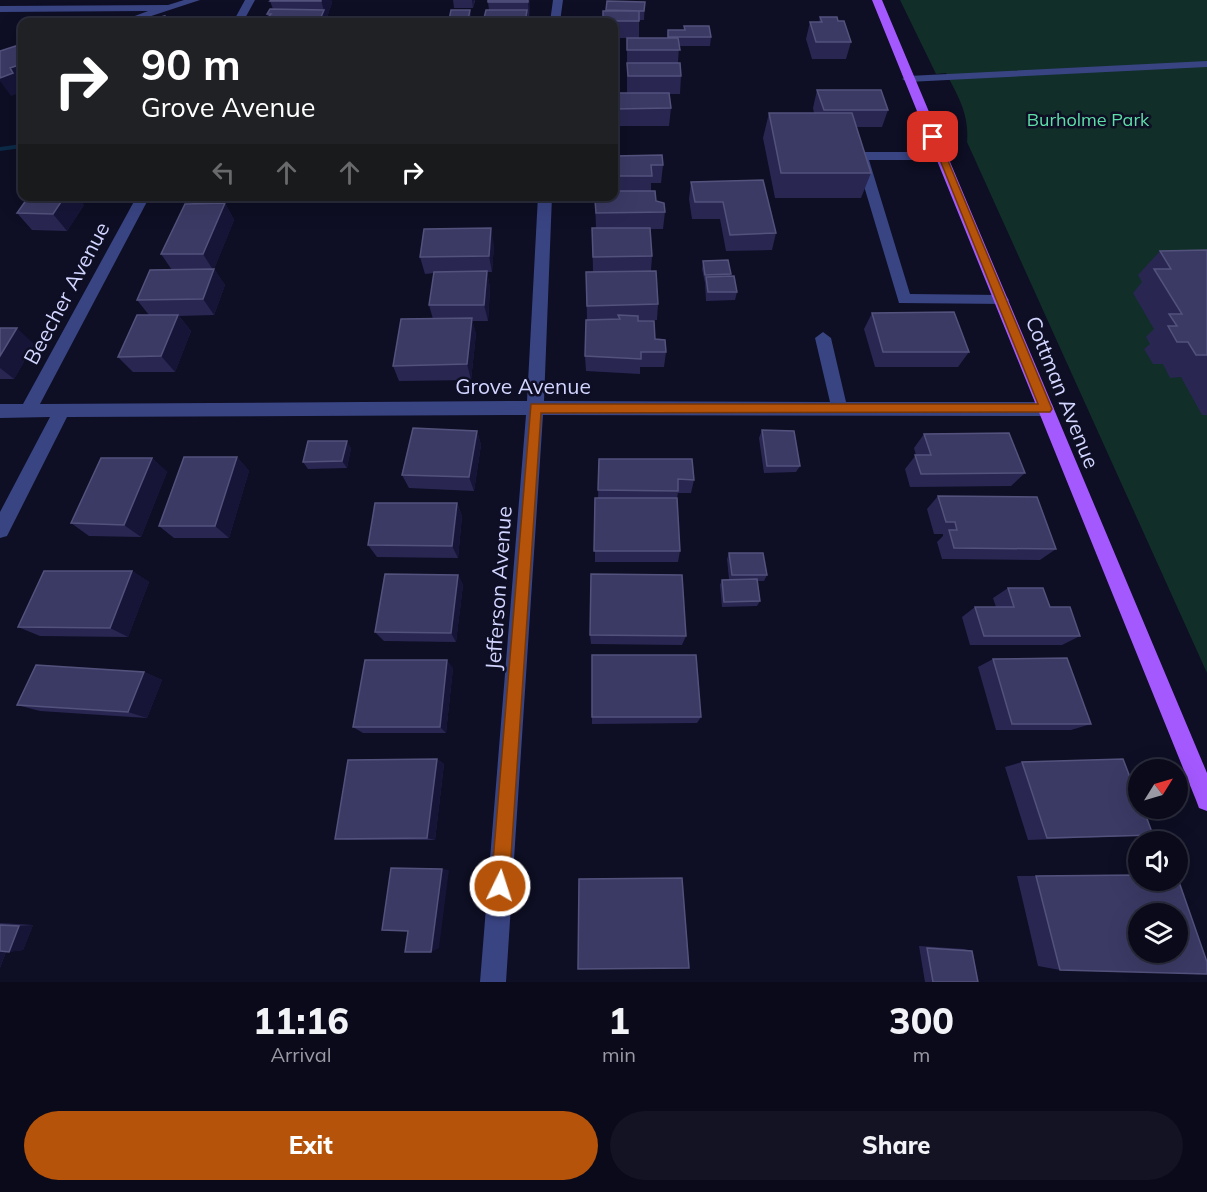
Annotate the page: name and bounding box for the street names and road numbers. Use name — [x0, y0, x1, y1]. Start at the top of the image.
street label: Beecher Avenue — [18, 217, 114, 369]
street label: Cottman Avenue — [1021, 312, 1105, 472]
street label: Grove Avenue — [455, 373, 591, 399]
street label: Jefferson Avenue — [479, 505, 517, 671]

